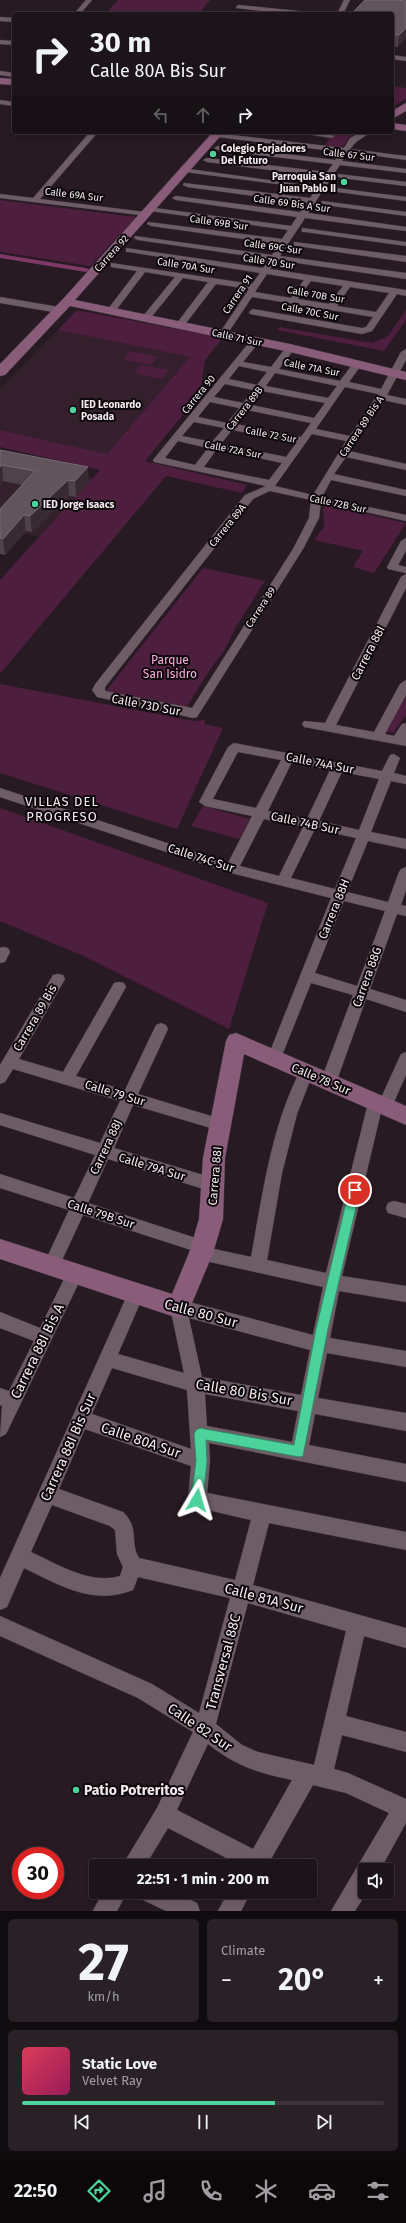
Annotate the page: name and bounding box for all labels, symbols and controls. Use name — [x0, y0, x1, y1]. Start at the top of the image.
text: 30 m — [90, 26, 151, 59]
icon: right — [24, 28, 76, 80]
text: Calle 80A Bis Sur — [90, 60, 226, 82]
icon: left — [150, 104, 172, 126]
icon: ahead — [192, 104, 214, 126]
icon: right — [234, 104, 256, 126]
place label: Colegio Forjadores Del Futuro — [221, 143, 306, 167]
street label: Calle 67 Sur — [322, 146, 376, 164]
marker: Colegio Forjadores Del Futuro — [208, 149, 218, 159]
place label: Parroquia San Juan Pablo II — [272, 171, 336, 195]
marker: Parroquia San Juan Pablo II — [339, 177, 349, 187]
street label: Calle 69A Sur — [44, 185, 104, 205]
street label: Calle 69 Bis A Sur — [253, 193, 331, 215]
street label: Calle 69B Sur — [189, 213, 249, 233]
street label: Carrera 92 — [92, 233, 131, 275]
street label: Calle 69C Sur — [243, 237, 303, 257]
street label: Calle 70 Sur — [242, 252, 296, 272]
street label: Calle 70A Sur — [156, 256, 216, 276]
street label: Carrera 91 — [220, 273, 255, 316]
street label: Calle 70B Sur — [286, 284, 346, 306]
street label: Calle 70C Sur — [280, 301, 340, 323]
street label: Calle 71 Sur — [211, 327, 263, 349]
street label: Calle 71A Sur — [283, 357, 341, 379]
street label: Carrera 90 — [180, 373, 218, 416]
street label: Carrera 89B — [224, 384, 266, 433]
street label: Carrera 89 Bis A — [337, 394, 387, 459]
place label: IED Leonardo Posada — [81, 399, 141, 423]
marker: IED Leonardo Posada — [68, 405, 78, 415]
street label: Calle 72 Sur — [244, 424, 297, 446]
street label: Calle 72A Sur — [203, 439, 262, 461]
street label: Calle 72B Sur — [308, 492, 367, 516]
marker: IED Jorge Isaacs — [30, 499, 40, 509]
place label: IED Jorge Isaacs — [43, 499, 115, 511]
street label: Carrera 89A — [207, 502, 249, 549]
street label: Carrera 89 — [243, 585, 278, 630]
street label: Carrera 88I — [348, 623, 388, 683]
park label: Parque San Isidro — [143, 653, 197, 681]
street label: Calle 73D Sur — [110, 691, 182, 719]
street label: Calle 74A Sur — [285, 750, 356, 777]
district label: VILLAS DEL PROGRESO — [25, 794, 99, 824]
street label: Calle 74B Sur — [270, 809, 341, 837]
street label: Calle 74C Sur — [166, 841, 236, 875]
street label: Carrera 88H — [316, 877, 352, 941]
street label: Carrera 88G — [350, 945, 384, 1009]
street label: Carrera 89 Bis — [10, 982, 60, 1054]
street label: Calle 78 Sur — [289, 1060, 353, 1098]
street label: Calle 79 Sur — [83, 1077, 147, 1109]
street label: Carrera 88J — [87, 1117, 125, 1177]
street label: Carrera 88I — [205, 1146, 225, 1206]
street label: Calle 79A Sur — [117, 1150, 187, 1184]
pin — [338, 1173, 372, 1207]
icon: arrive — [344, 1179, 366, 1201]
street label: Calle 79B Sur — [66, 1197, 137, 1232]
street label: Calle 80 Sur — [162, 1296, 240, 1332]
street label: Carrera 88I Bis A — [7, 1301, 68, 1401]
street label: Calle 80 Bis Sur — [194, 1376, 294, 1409]
street label: Carrera 88I Bis Sur — [37, 1390, 100, 1504]
street label: Calle 80A Sur — [99, 1419, 183, 1462]
position arrow — [176, 1479, 218, 1521]
street label: Calle 81A Sur — [223, 1580, 306, 1617]
street label: Transversal 88C — [203, 1612, 244, 1712]
street label: Calle 82 Sur — [164, 1700, 236, 1755]
place label: Patio Potreritos — [84, 1782, 185, 1799]
marker: Patio Potreritos — [71, 1785, 81, 1795]
speed limit sign: 30 — [12, 1847, 64, 1899]
map controls — [358, 1863, 394, 1899]
button: sound — [358, 1863, 394, 1899]
text: 22:51 · 1 min · 200 m — [137, 1870, 269, 1888]
text: 27 — [78, 1931, 129, 1994]
text: Climate — [221, 1943, 265, 1958]
text: 20° — [278, 1962, 327, 1998]
text: − — [221, 1967, 232, 1994]
text: + — [373, 1967, 384, 1994]
text: km/h — [87, 1989, 120, 2004]
text: Static Love — [82, 2055, 157, 2073]
text: Velvet Ray — [82, 2073, 142, 2088]
icon: previous — [71, 2111, 93, 2133]
icon: pause — [192, 2111, 214, 2133]
icon: next — [313, 2111, 335, 2133]
icon: directions — [85, 2177, 113, 2205]
icon: music — [141, 2177, 169, 2205]
icon: phone — [197, 2177, 225, 2205]
icon: climate — [252, 2177, 280, 2205]
icon: car — [308, 2177, 336, 2205]
icon: filters — [364, 2177, 392, 2205]
text: 22:50 — [14, 2180, 57, 2202]

